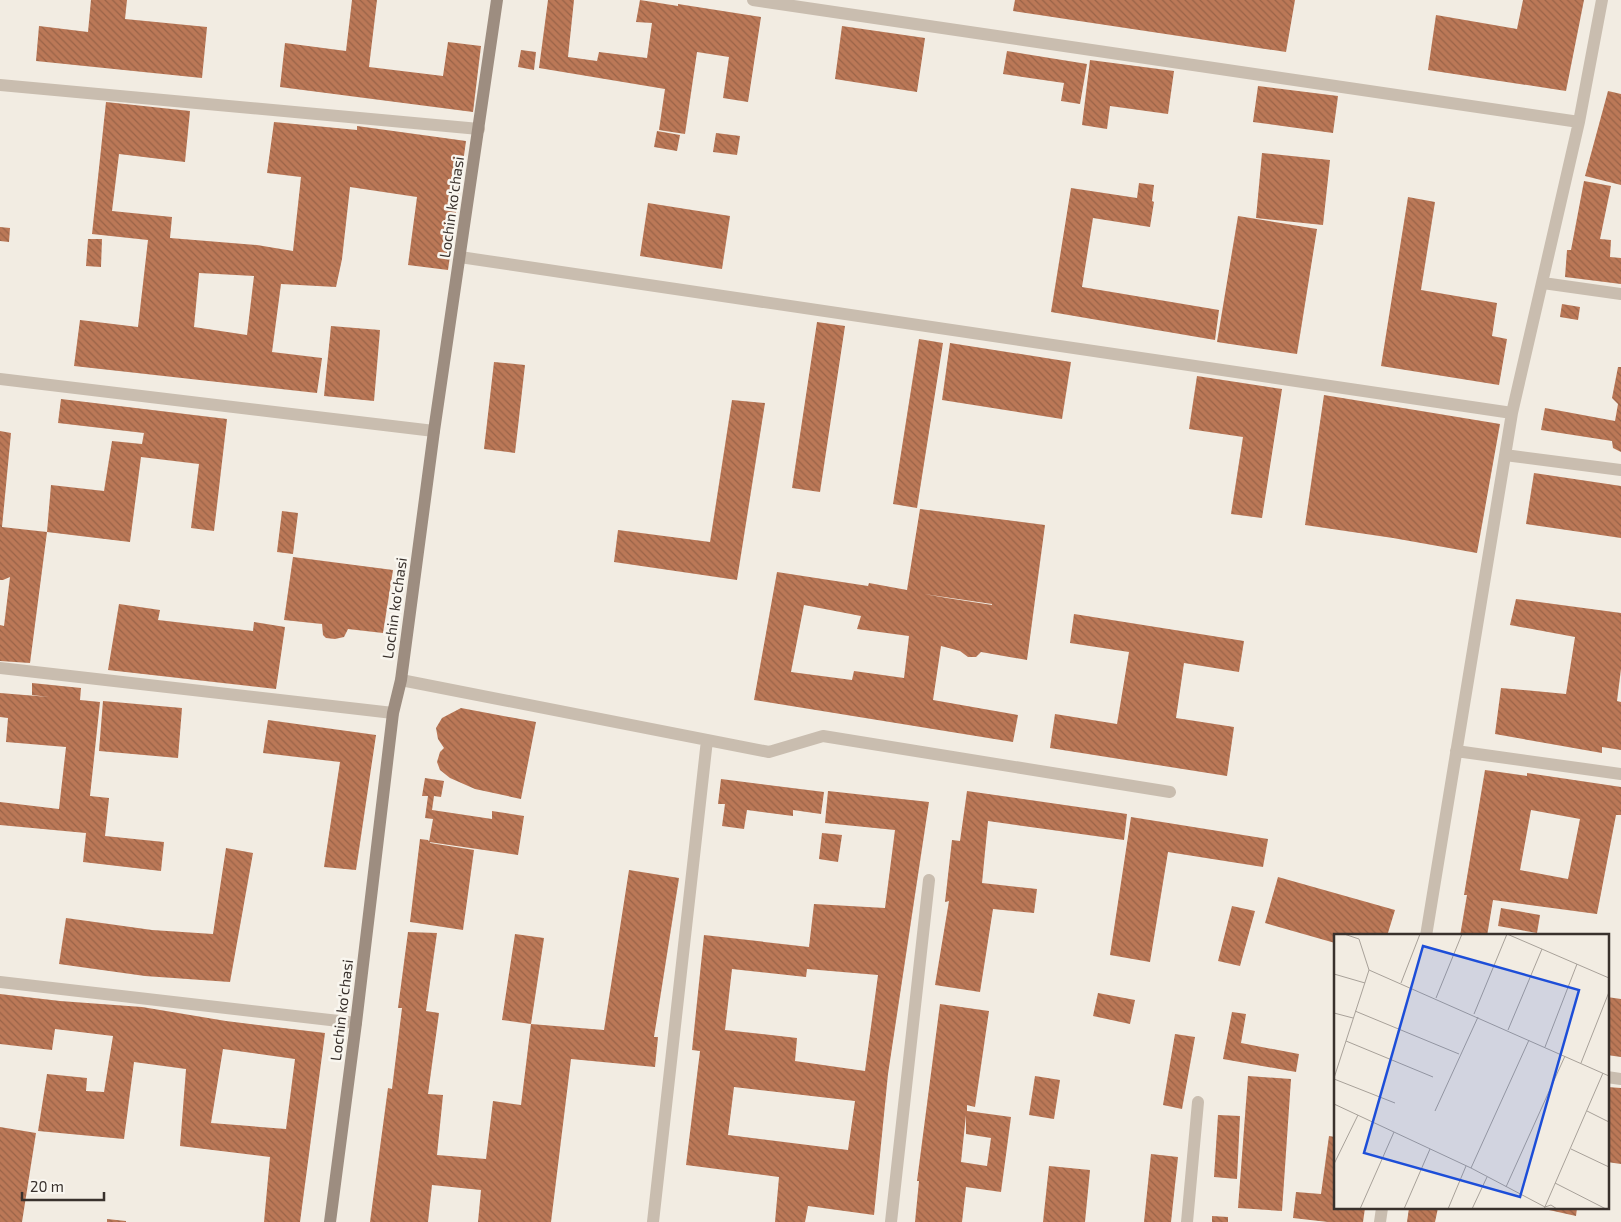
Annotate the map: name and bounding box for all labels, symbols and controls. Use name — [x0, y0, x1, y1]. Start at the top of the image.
street label: Lochin ko'chasi — [435, 155, 467, 259]
street label: Lochin ko'chasi — [378, 556, 410, 660]
inset map — [1334, 934, 1608, 1210]
street label: Lochin ko'chasi — [326, 958, 356, 1062]
scale bar — [22, 1170, 105, 1202]
text: 20 m — [30, 1177, 64, 1195]

